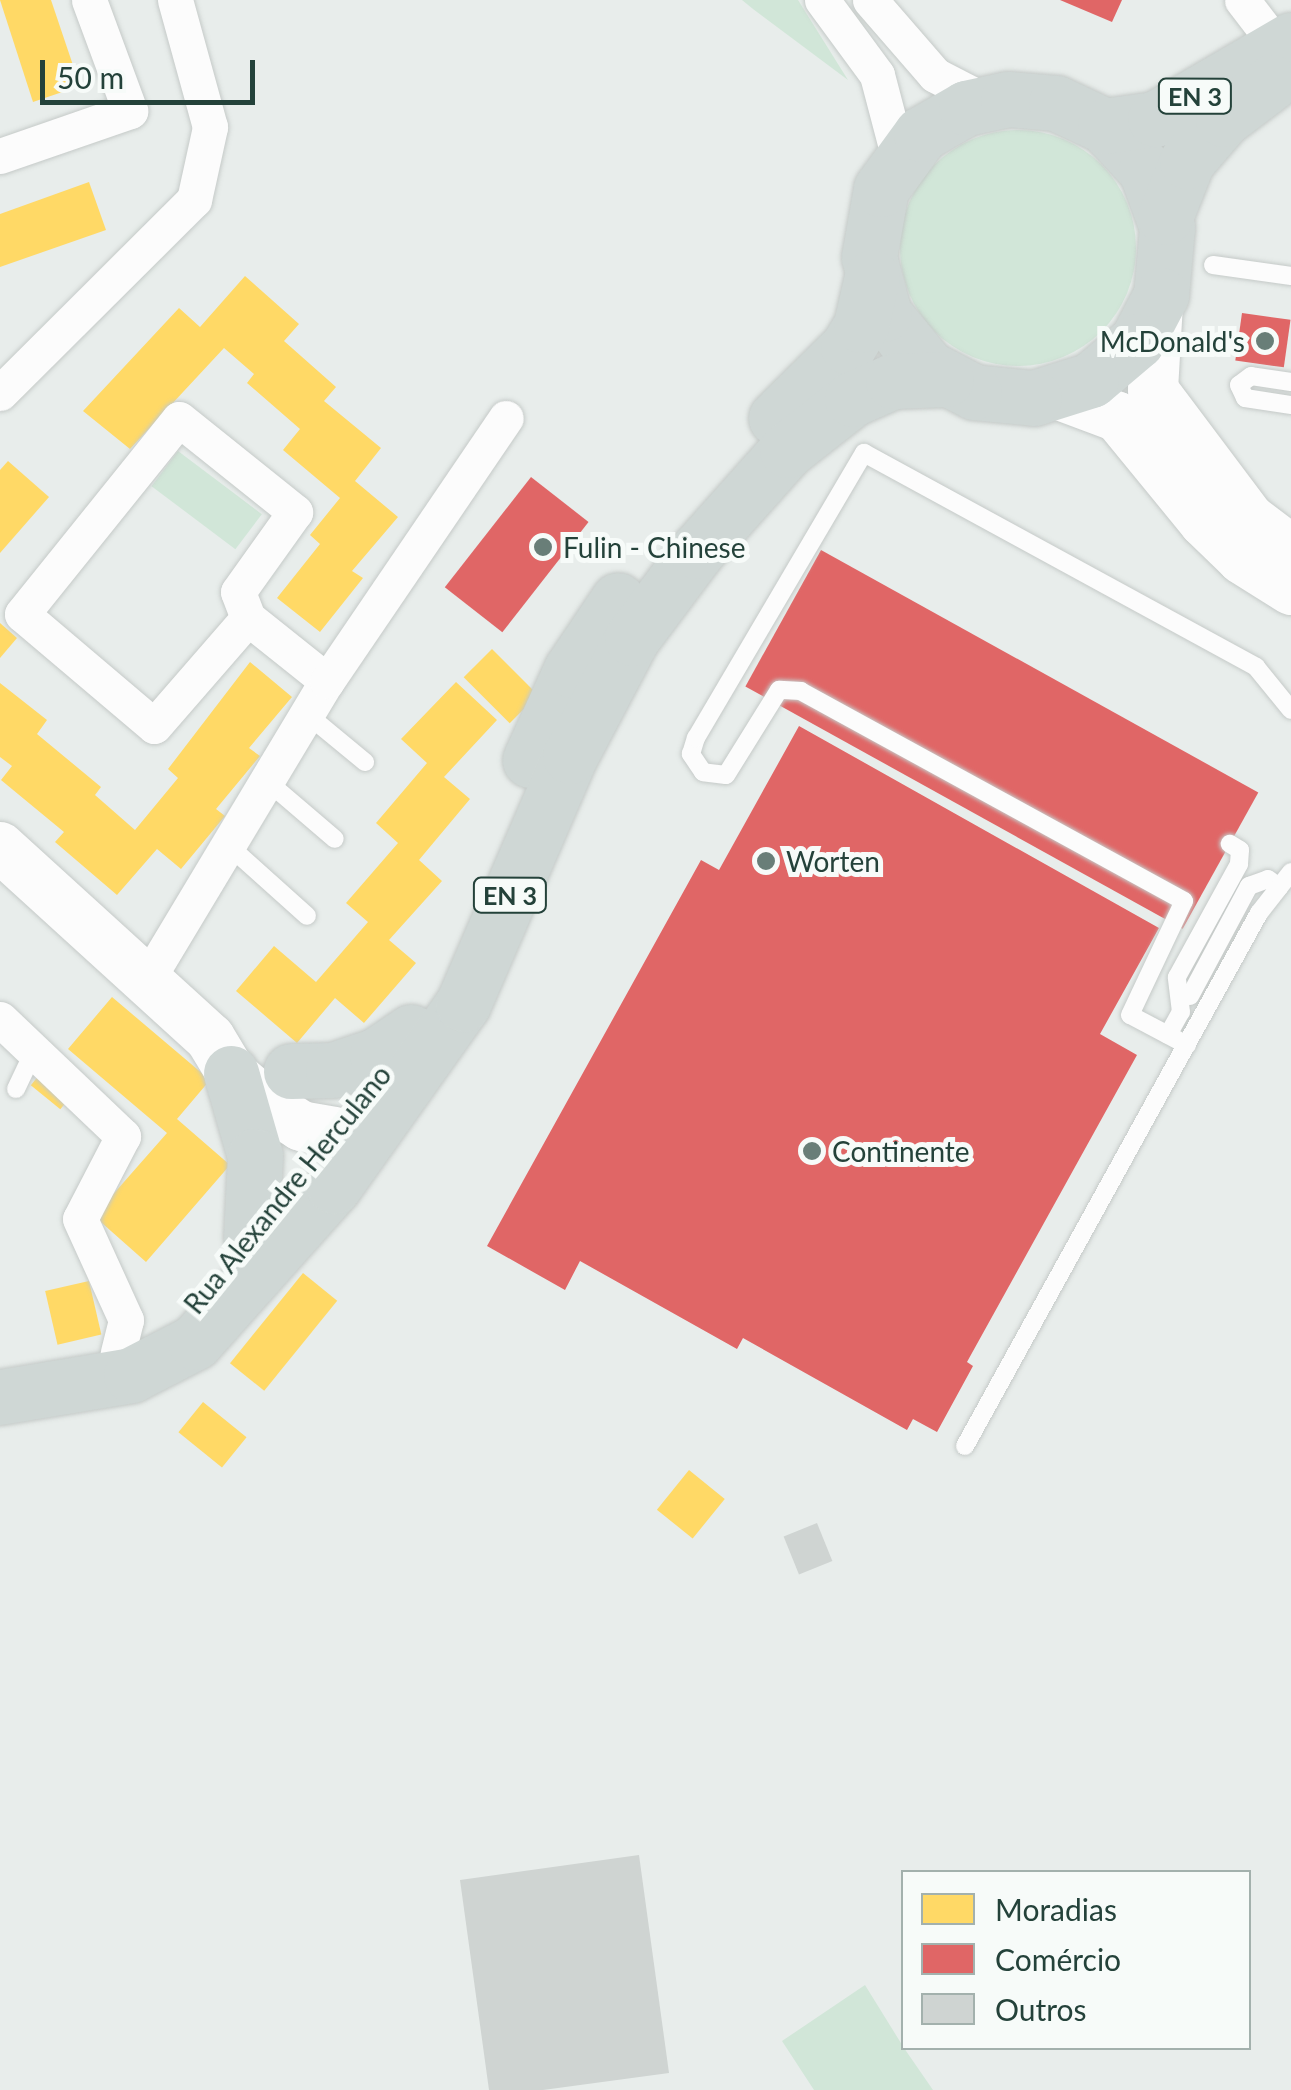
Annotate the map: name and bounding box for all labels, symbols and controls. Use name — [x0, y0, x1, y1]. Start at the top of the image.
scale bar — [45, 40, 260, 102]
text: 50 m — [57, 59, 124, 95]
road number: EN 3 — [1158, 76, 1232, 116]
place label: McDonald's — [1100, 324, 1245, 358]
marker: McDonald's — [1254, 330, 1276, 352]
place label: Fulin - Chinese — [563, 530, 745, 564]
marker: Fulin - Chinese — [532, 536, 554, 558]
place label: Worten — [786, 844, 880, 878]
marker: Worten — [755, 850, 777, 872]
road number: EN 3 — [472, 875, 548, 915]
street label: Rua Alexandre Herculano — [176, 1058, 398, 1320]
place label: Continente — [832, 1134, 970, 1168]
marker: Continente — [801, 1140, 823, 1162]
legend — [901, 1870, 1251, 2050]
text: Moradias — [995, 1891, 1117, 1927]
text: Comércio — [995, 1941, 1121, 1977]
text: Outros — [995, 1991, 1087, 2027]

